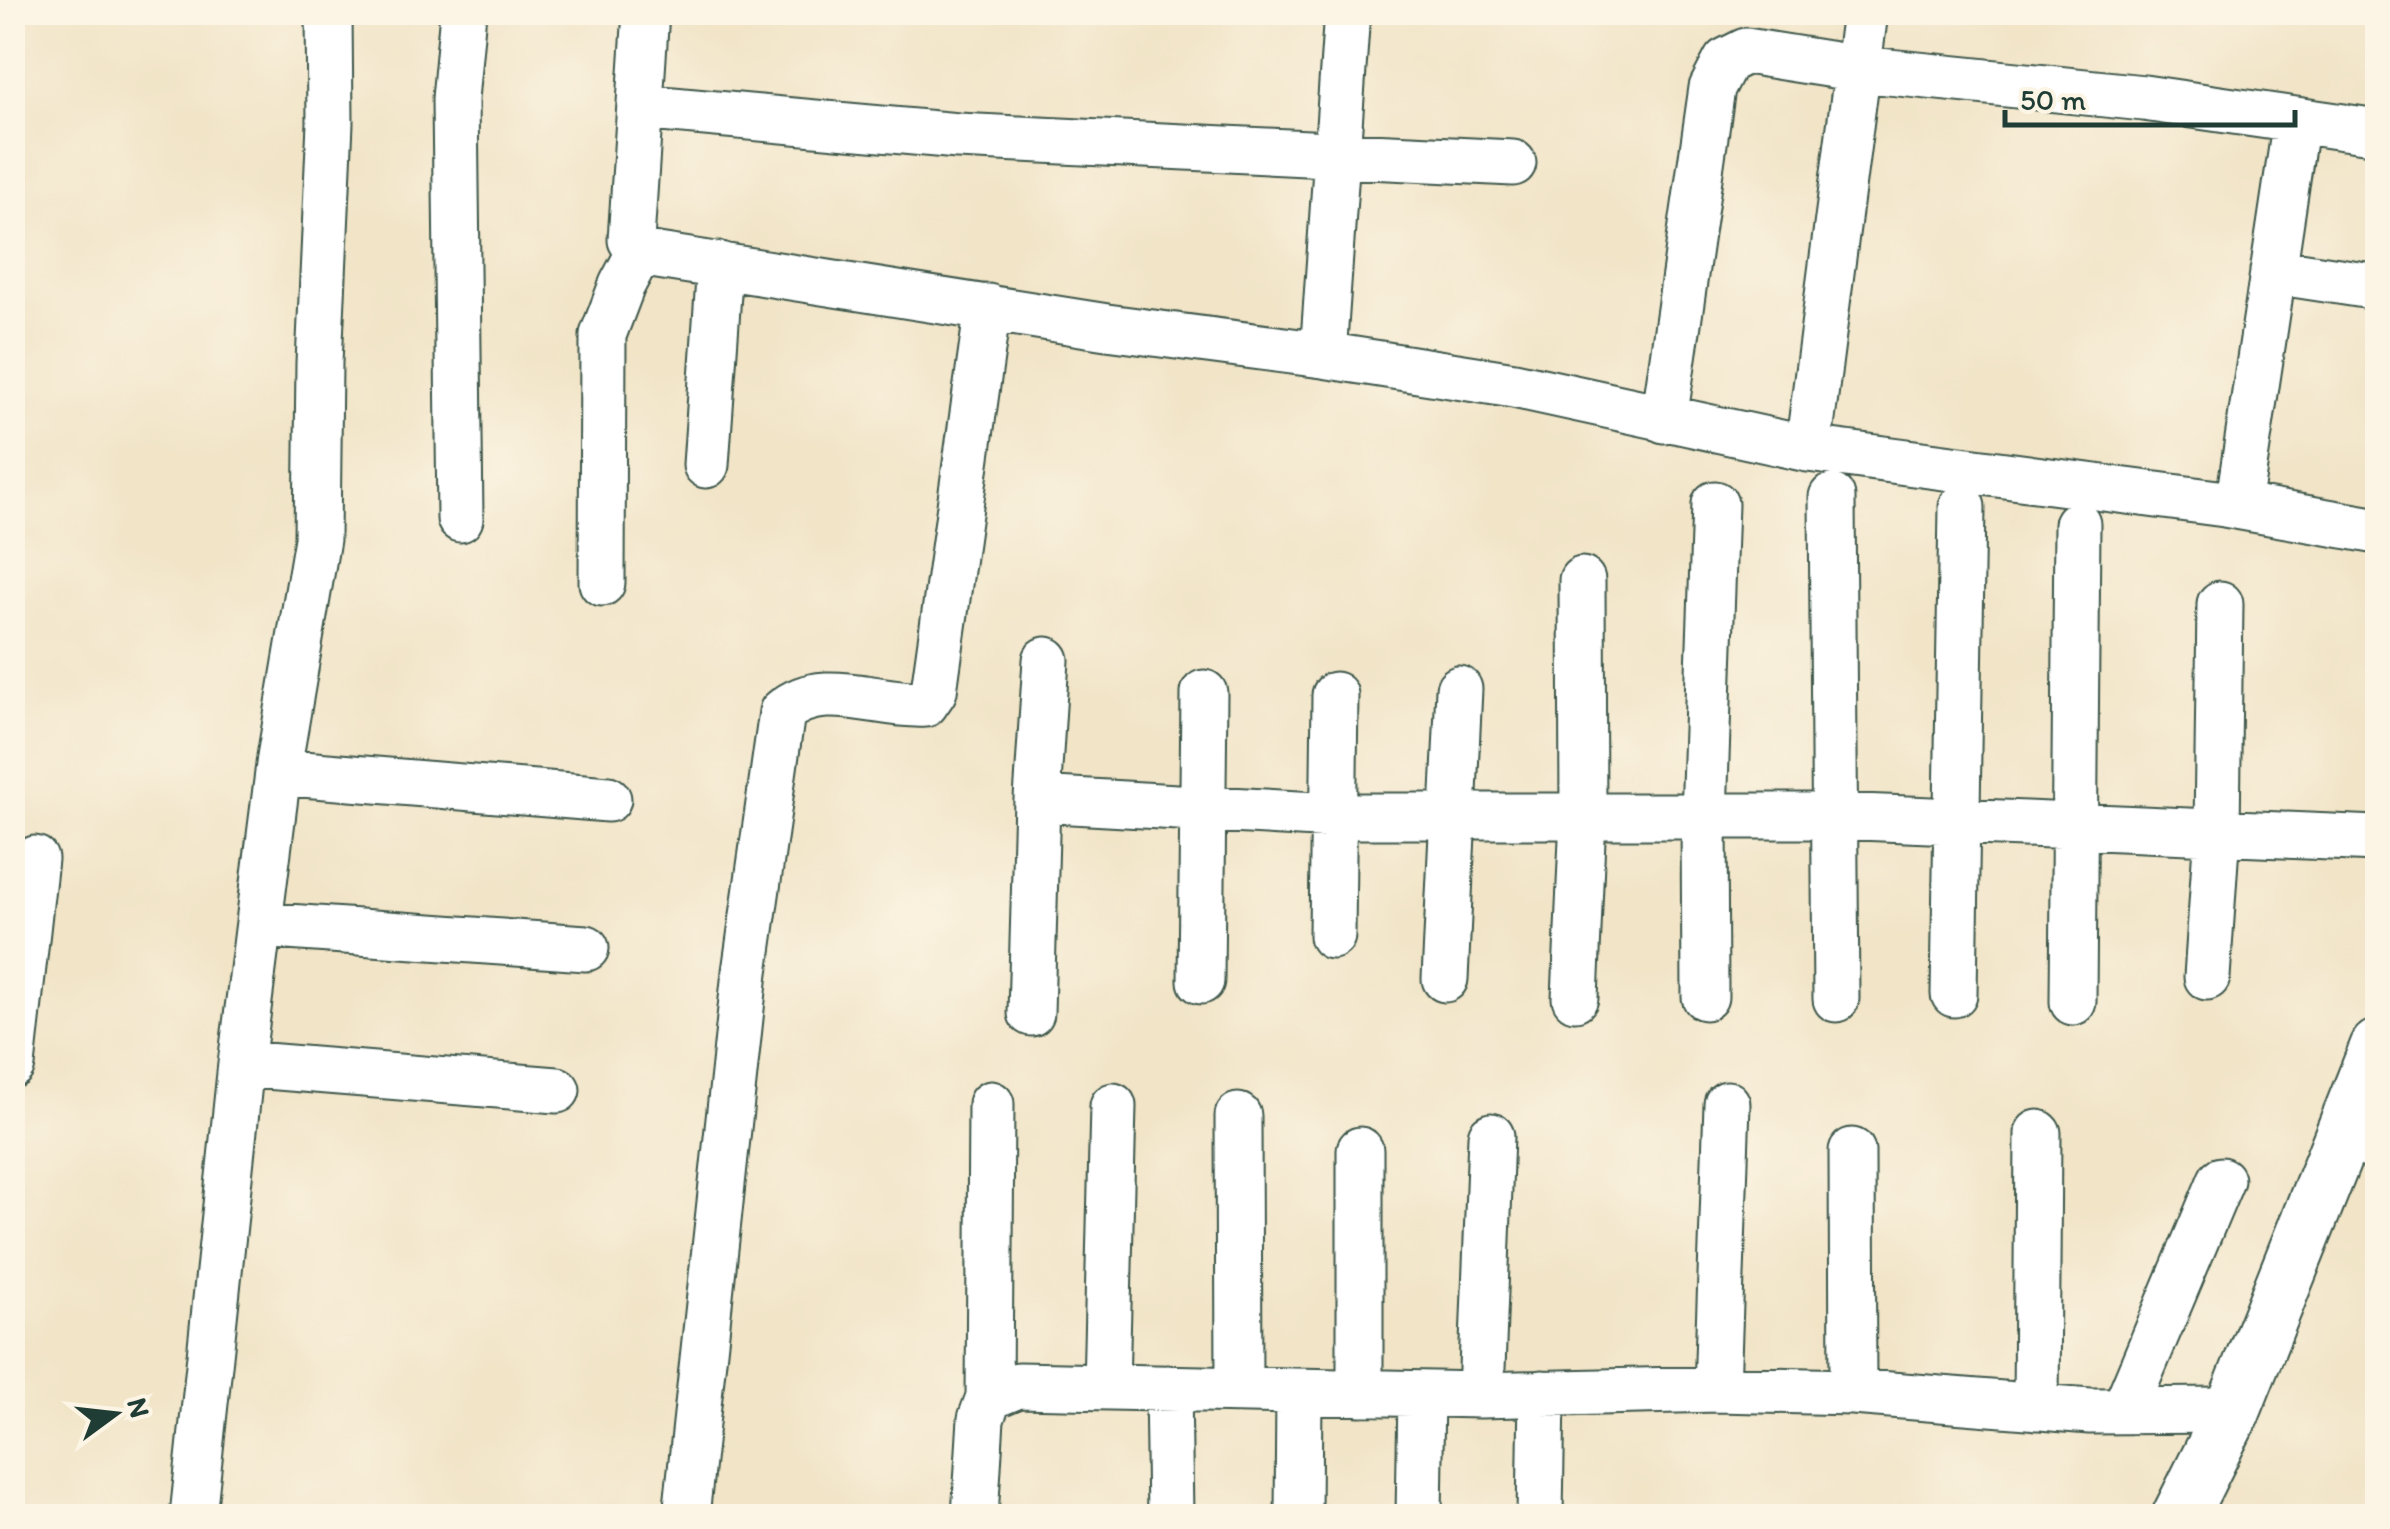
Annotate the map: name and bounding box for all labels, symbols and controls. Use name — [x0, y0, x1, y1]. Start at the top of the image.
scale bar — [2005, 65, 2295, 127]
text: 50 m — [2020, 81, 2086, 118]
north arrow — [65, 1364, 165, 1464]
text: N — [120, 1394, 158, 1421]

